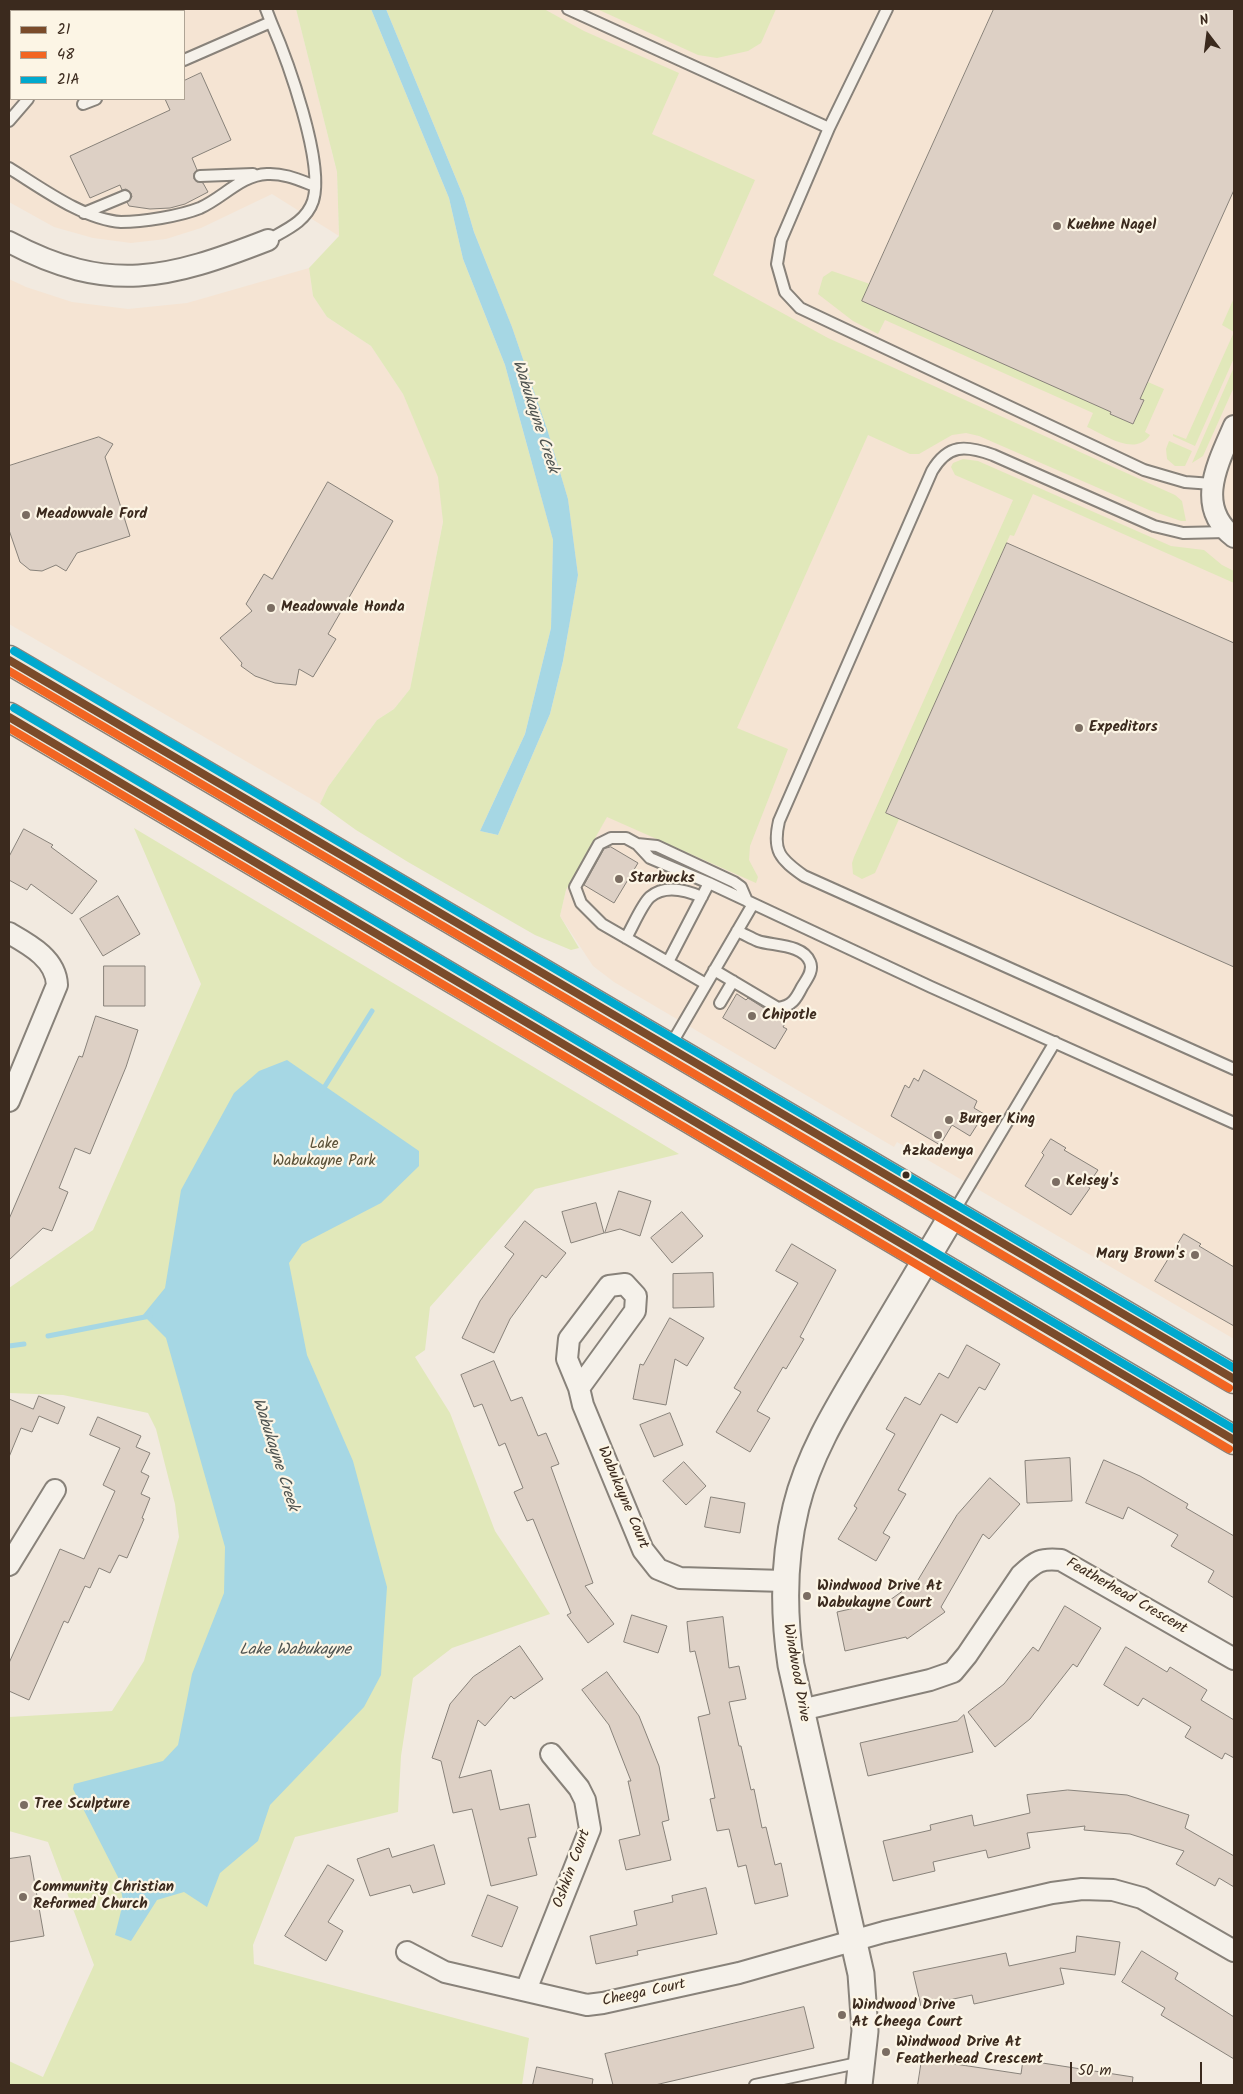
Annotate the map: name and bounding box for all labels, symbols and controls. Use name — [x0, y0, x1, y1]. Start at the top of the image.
text: N — [1197, 9, 1211, 32]
legend — [10, 10, 185, 100]
north arrow — [1183, 10, 1233, 60]
text: 21 — [57, 18, 70, 42]
text: 48 — [57, 43, 74, 67]
text: 21A — [57, 68, 80, 92]
place label: Kuehne Nagel — [1067, 217, 1156, 235]
marker: Kuehne Nagel — [1051, 220, 1063, 232]
water label: Wabukayne Creek — [507, 358, 561, 476]
place label: Meadowvale Ford — [36, 506, 147, 524]
marker: Meadowvale Ford — [20, 509, 32, 521]
place label: Meadowvale Honda — [281, 599, 405, 617]
marker: Meadowvale Honda — [265, 602, 277, 614]
place label: Expeditors — [1089, 719, 1158, 737]
marker: Expeditors — [1073, 722, 1085, 734]
place label: Starbucks — [629, 870, 695, 888]
marker: Starbucks — [613, 873, 625, 885]
place label: Chipotle — [762, 1007, 817, 1025]
marker: Chipotle — [746, 1010, 758, 1022]
place label: Burger King — [959, 1111, 1035, 1129]
marker: Burger King — [943, 1114, 955, 1126]
marker: Azkadenya — [932, 1129, 944, 1141]
park label: Lake Wabukayne Park — [273, 1136, 375, 1171]
place label: Azkadenya — [903, 1143, 973, 1161]
unlabelled marker — [901, 1170, 911, 1180]
place label: Kelsey's — [1066, 1173, 1119, 1191]
marker: Kelsey's — [1050, 1176, 1062, 1188]
place label: Mary Brown's — [1096, 1246, 1185, 1264]
marker: Mary Brown's — [1189, 1249, 1201, 1261]
water label: Wabukayne Creek — [247, 1396, 301, 1514]
street label: Wabukayne Court — [592, 1444, 652, 1552]
street label: Featherhead Crescent — [1062, 1555, 1190, 1639]
place label: Windwood Drive At Wabukayne Court — [817, 1578, 942, 1613]
marker: Windwood Drive At Wabukayne Court — [801, 1590, 813, 1602]
street label: Windwood Drive — [778, 1623, 812, 1723]
water label: Lake Wabukayne — [239, 1641, 351, 1661]
place label: Tree Sculpture — [34, 1796, 130, 1814]
marker: Tree Sculpture — [18, 1799, 30, 1811]
street label: Oshkin Court — [551, 1827, 595, 1911]
place label: Community Christian Reformed Church — [33, 1879, 174, 1914]
marker: Community Christian Reformed Church — [17, 1891, 29, 1903]
street label: Cheega Court — [601, 1976, 687, 2012]
place label: Windwood Drive At Cheega Court — [852, 1997, 963, 2032]
marker: Windwood Drive At Cheega Court — [836, 2009, 848, 2021]
place label: Windwood Drive At Featherhead Crescent — [896, 2034, 1043, 2069]
marker: Windwood Drive At Featherhead Crescent — [880, 2046, 892, 2058]
scale bar — [1073, 2052, 1206, 2084]
text: 50 m — [1078, 2059, 1112, 2083]

